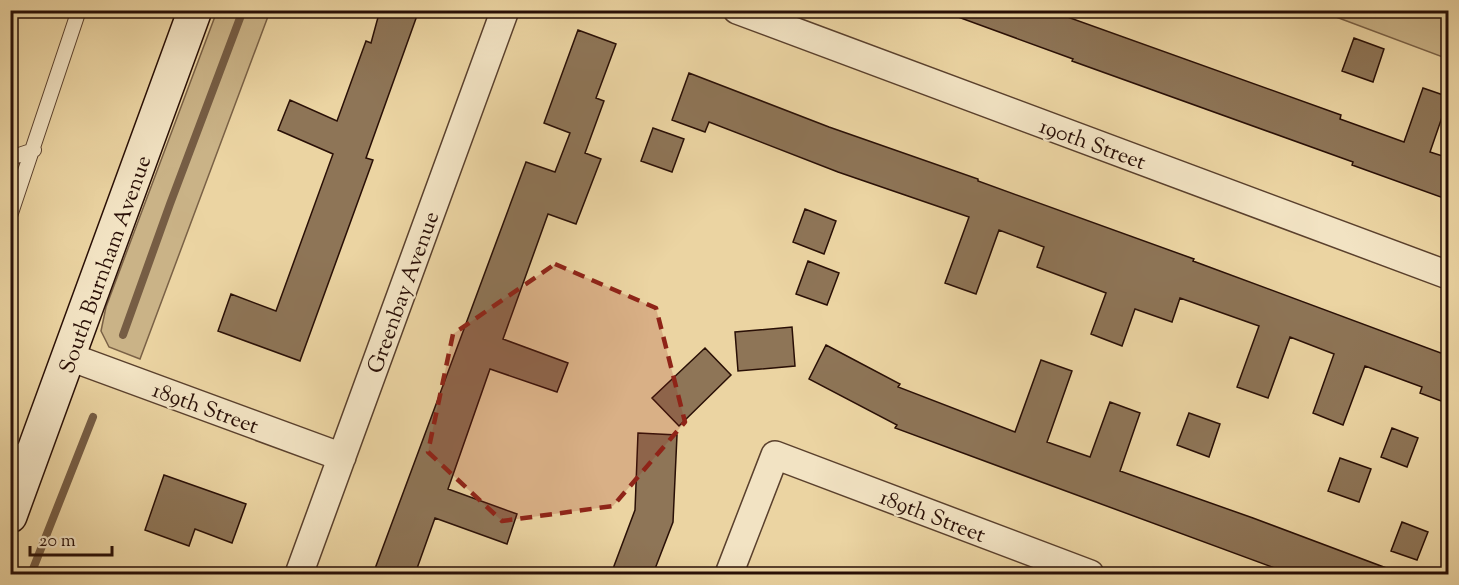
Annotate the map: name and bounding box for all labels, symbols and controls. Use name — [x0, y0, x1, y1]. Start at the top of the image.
street label: 190th Street — [1034, 112, 1150, 180]
street label: South Burnham Avenue — [52, 151, 161, 379]
street label: Greenbay Avenue — [361, 207, 449, 379]
street label: 189th Street — [147, 376, 263, 444]
street label: 189th Street — [874, 483, 990, 553]
scale bar — [30, 519, 112, 557]
text: 20 m — [39, 529, 76, 555]

